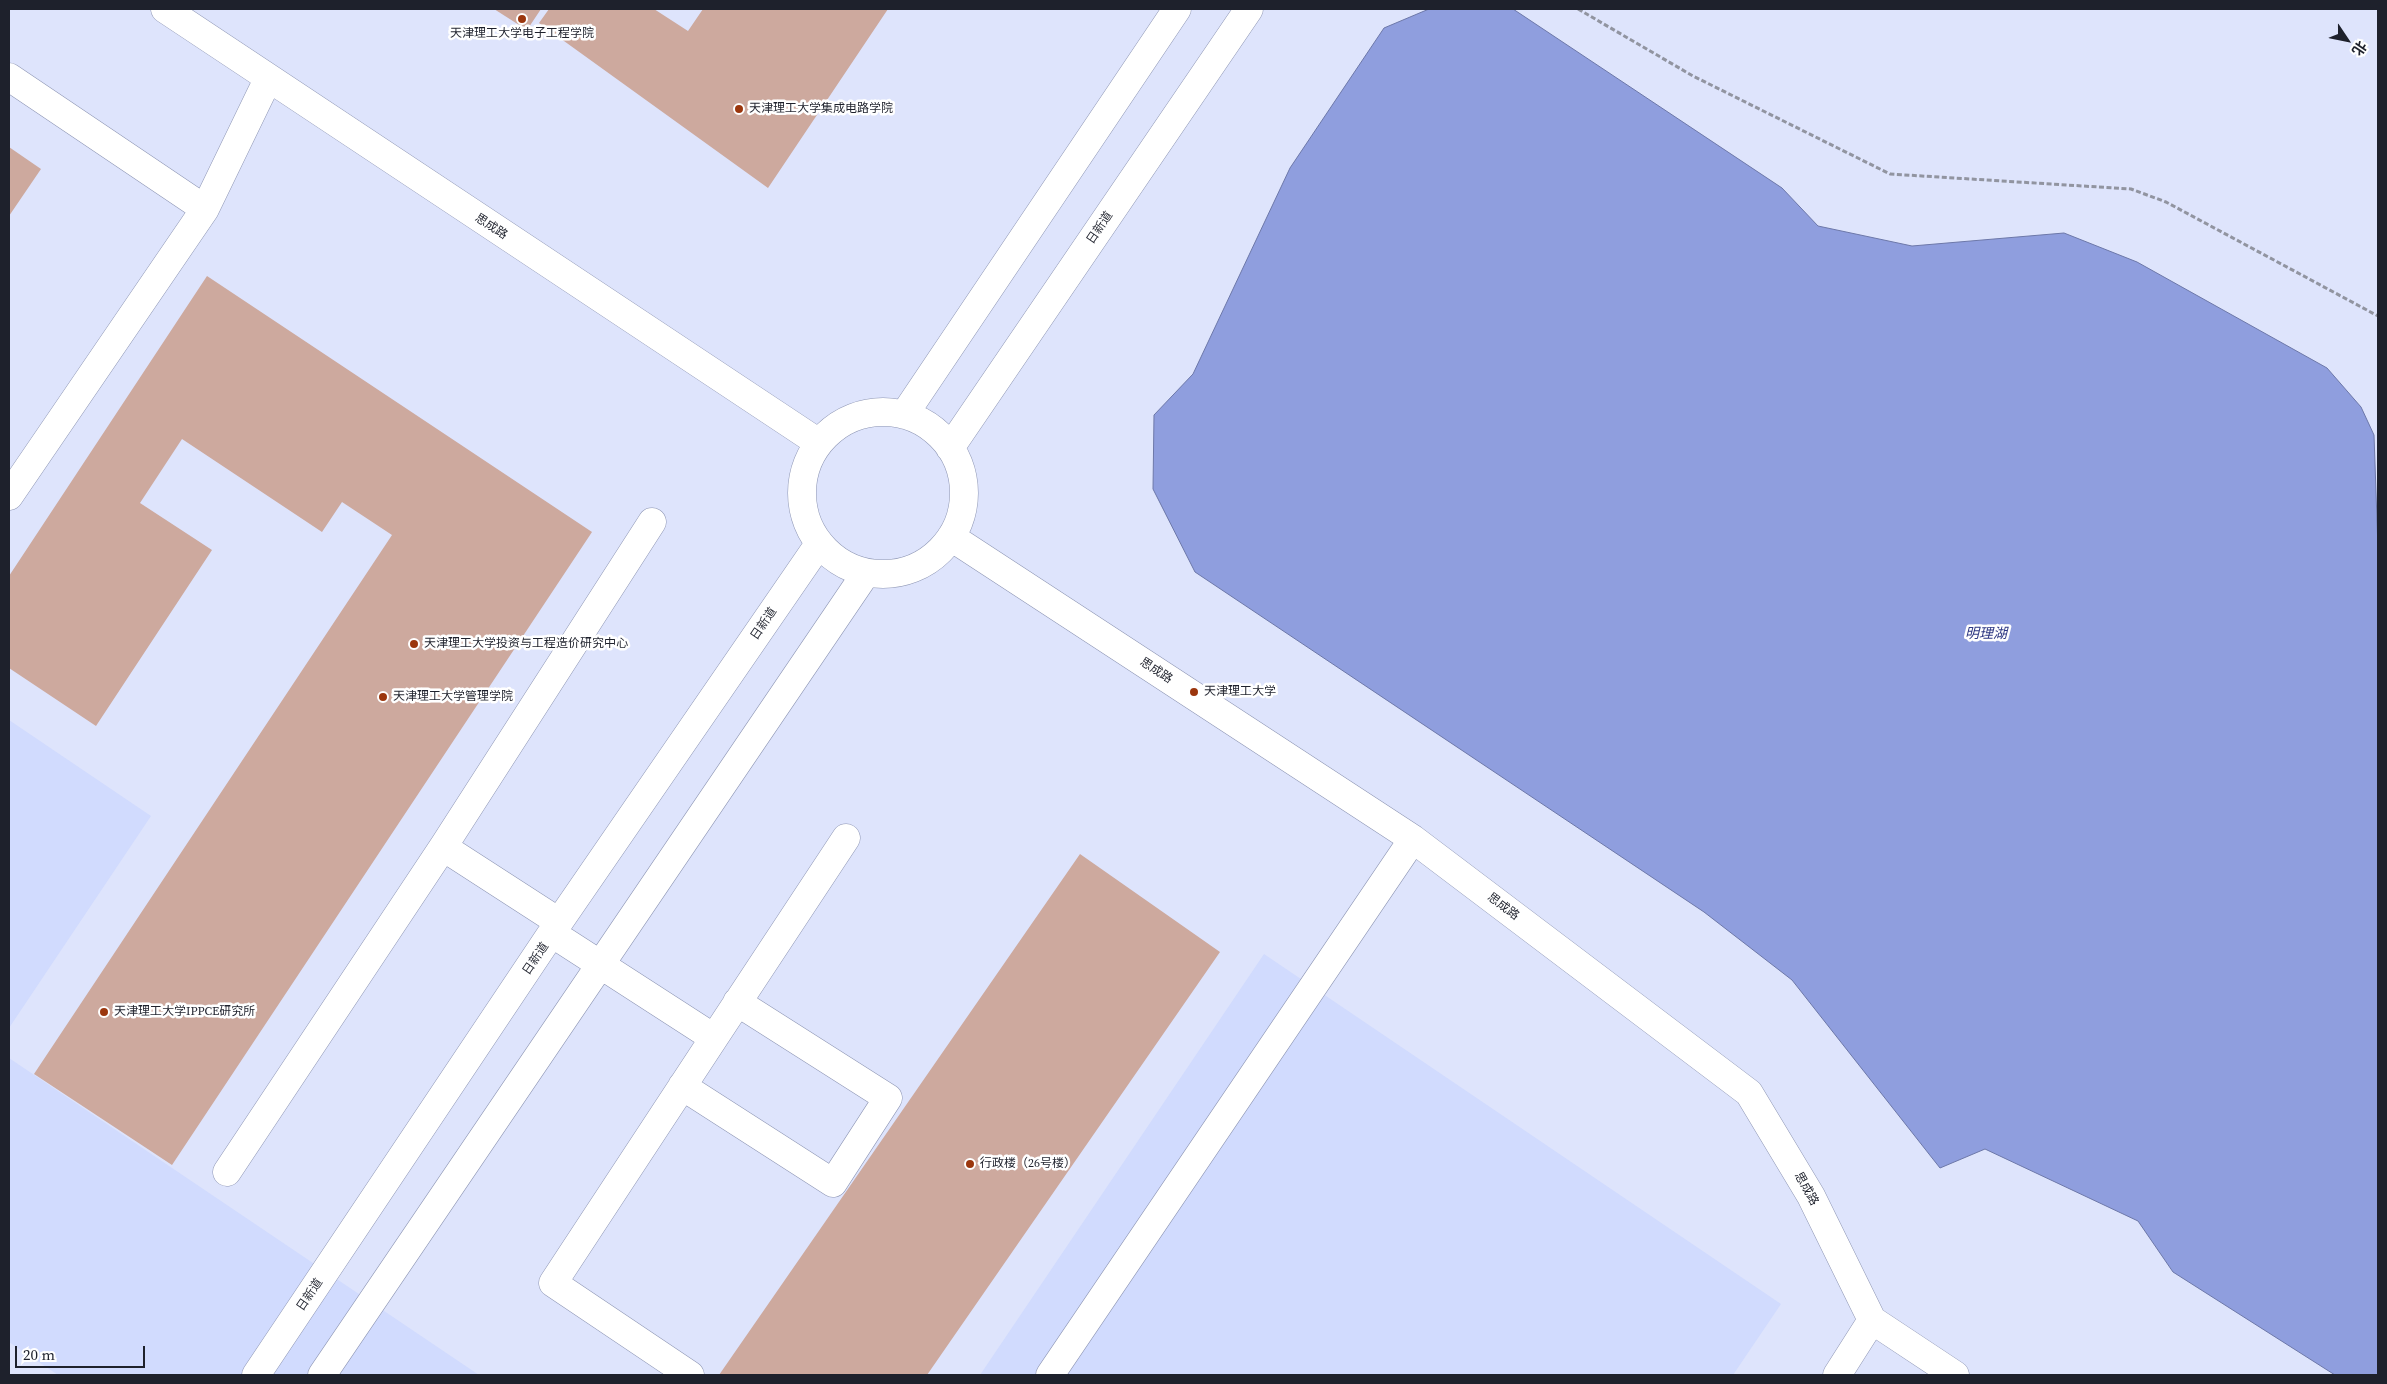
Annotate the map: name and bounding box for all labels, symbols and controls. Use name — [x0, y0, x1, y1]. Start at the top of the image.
marker: 天津理工大学电子工程学院 — [516, 13, 528, 25]
north arrow — [2322, 15, 2372, 65]
place label: 天津理工大学电子工程学院 — [450, 27, 594, 41]
text: 北 — [2347, 37, 2372, 60]
place label: 天津理工大学集成电路学院 — [749, 102, 893, 116]
marker: 天津理工大学集成电路学院 — [733, 103, 745, 115]
street label: 日新道 — [1084, 209, 1116, 247]
street label: 思成路 — [472, 211, 510, 243]
street label: 日新道 — [748, 605, 780, 643]
water label: 明理湖 — [1965, 626, 2007, 642]
place label: 天津理工大学投资与工程造价研究中心 — [424, 637, 628, 651]
marker: 天津理工大学投资与工程造价研究中心 — [408, 638, 420, 650]
street label: 思成路 — [1137, 655, 1175, 687]
place label: 天津理工大学 — [1204, 685, 1276, 699]
marker: 天津理工大学 — [1188, 686, 1200, 698]
place label: 天津理工大学管理学院 — [393, 690, 513, 704]
marker: 天津理工大学管理学院 — [377, 691, 389, 703]
street label: 思成路 — [1484, 890, 1522, 924]
street label: 日新道 — [520, 940, 552, 978]
place label: 天津理工大学IPPCE研究所 — [114, 1005, 255, 1019]
marker: 天津理工大学IPPCE研究所 — [98, 1006, 110, 1018]
place label: 行政楼（26号楼） — [980, 1157, 1076, 1171]
marker: 行政楼（26号楼） — [964, 1158, 976, 1170]
street label: 思成路 — [1791, 1170, 1821, 1208]
street label: 日新道 — [294, 1276, 326, 1314]
scale bar — [18, 1336, 148, 1368]
text: 20 m — [23, 1344, 55, 1365]

